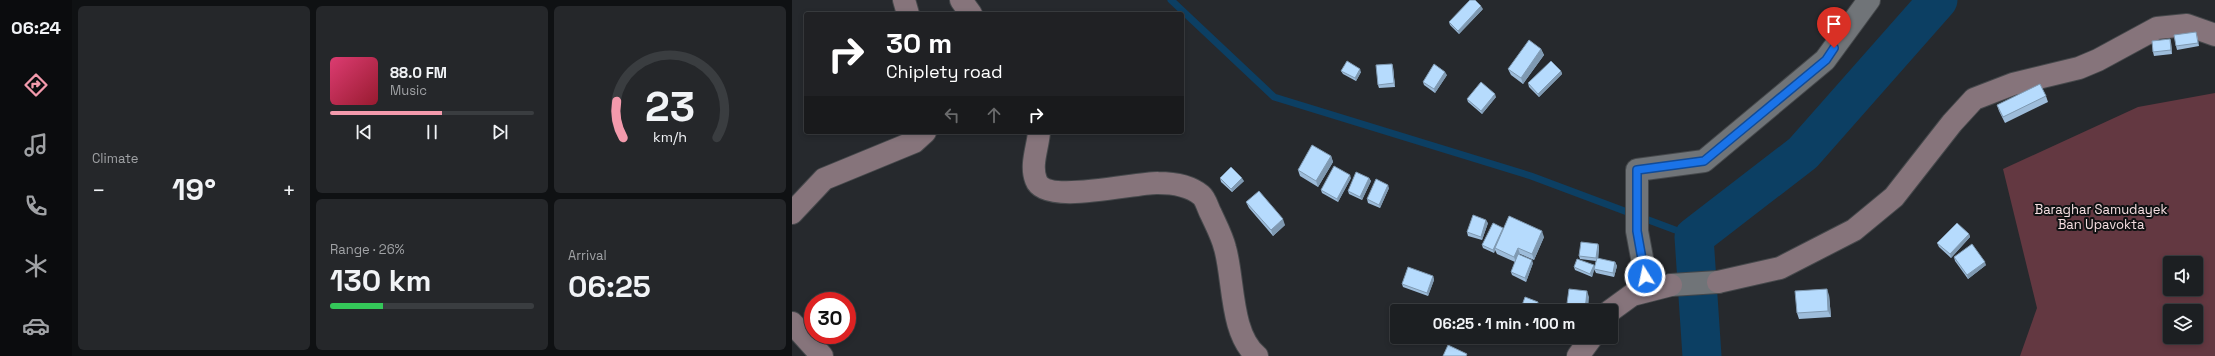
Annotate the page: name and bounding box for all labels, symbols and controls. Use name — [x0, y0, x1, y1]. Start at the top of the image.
pin — [1817, 7.0, 1851, 48]
icon: arrive — [1823, 13, 1845, 35]
text: 06:24 — [11, 16, 61, 39]
text: 30 m — [886, 25, 952, 61]
icon: right — [820, 28, 872, 80]
text: Chiplety road — [886, 60, 1003, 83]
text: 88.0 FM — [390, 63, 447, 82]
icon: directions — [22, 71, 50, 99]
text: 23 — [645, 79, 695, 132]
text: Music — [390, 82, 427, 99]
icon: left — [941, 104, 963, 126]
icon: ahead — [983, 104, 1005, 126]
icon: right — [1025, 104, 1047, 126]
icon: previous — [353, 121, 375, 143]
icon: pause — [421, 121, 443, 143]
icon: next — [489, 121, 511, 143]
text: km/h — [653, 127, 687, 145]
icon: music — [22, 131, 50, 159]
text: Climate — [92, 150, 138, 167]
text: 19° — [172, 170, 216, 209]
text: − — [92, 176, 106, 204]
text: + — [282, 176, 296, 204]
icon: phone — [22, 192, 50, 220]
park label: Baraghar Samudayek Ban Upavokta — [2035, 201, 2167, 233]
text: Range · 26% — [330, 241, 405, 258]
text: Arrival — [568, 247, 607, 264]
icon: climate — [22, 252, 50, 280]
position arrow — [1624, 255, 1666, 297]
map controls — [2163, 256, 2203, 344]
button: sound — [2163, 256, 2203, 296]
text: 130 km — [330, 261, 431, 300]
text: 06:25 — [568, 267, 651, 306]
speed limit sign: 30 — [804, 292, 856, 344]
button: layers — [2163, 304, 2203, 344]
icon: car — [22, 312, 50, 340]
text: 06:25 · 1 min · 100 m — [1433, 314, 1575, 333]

